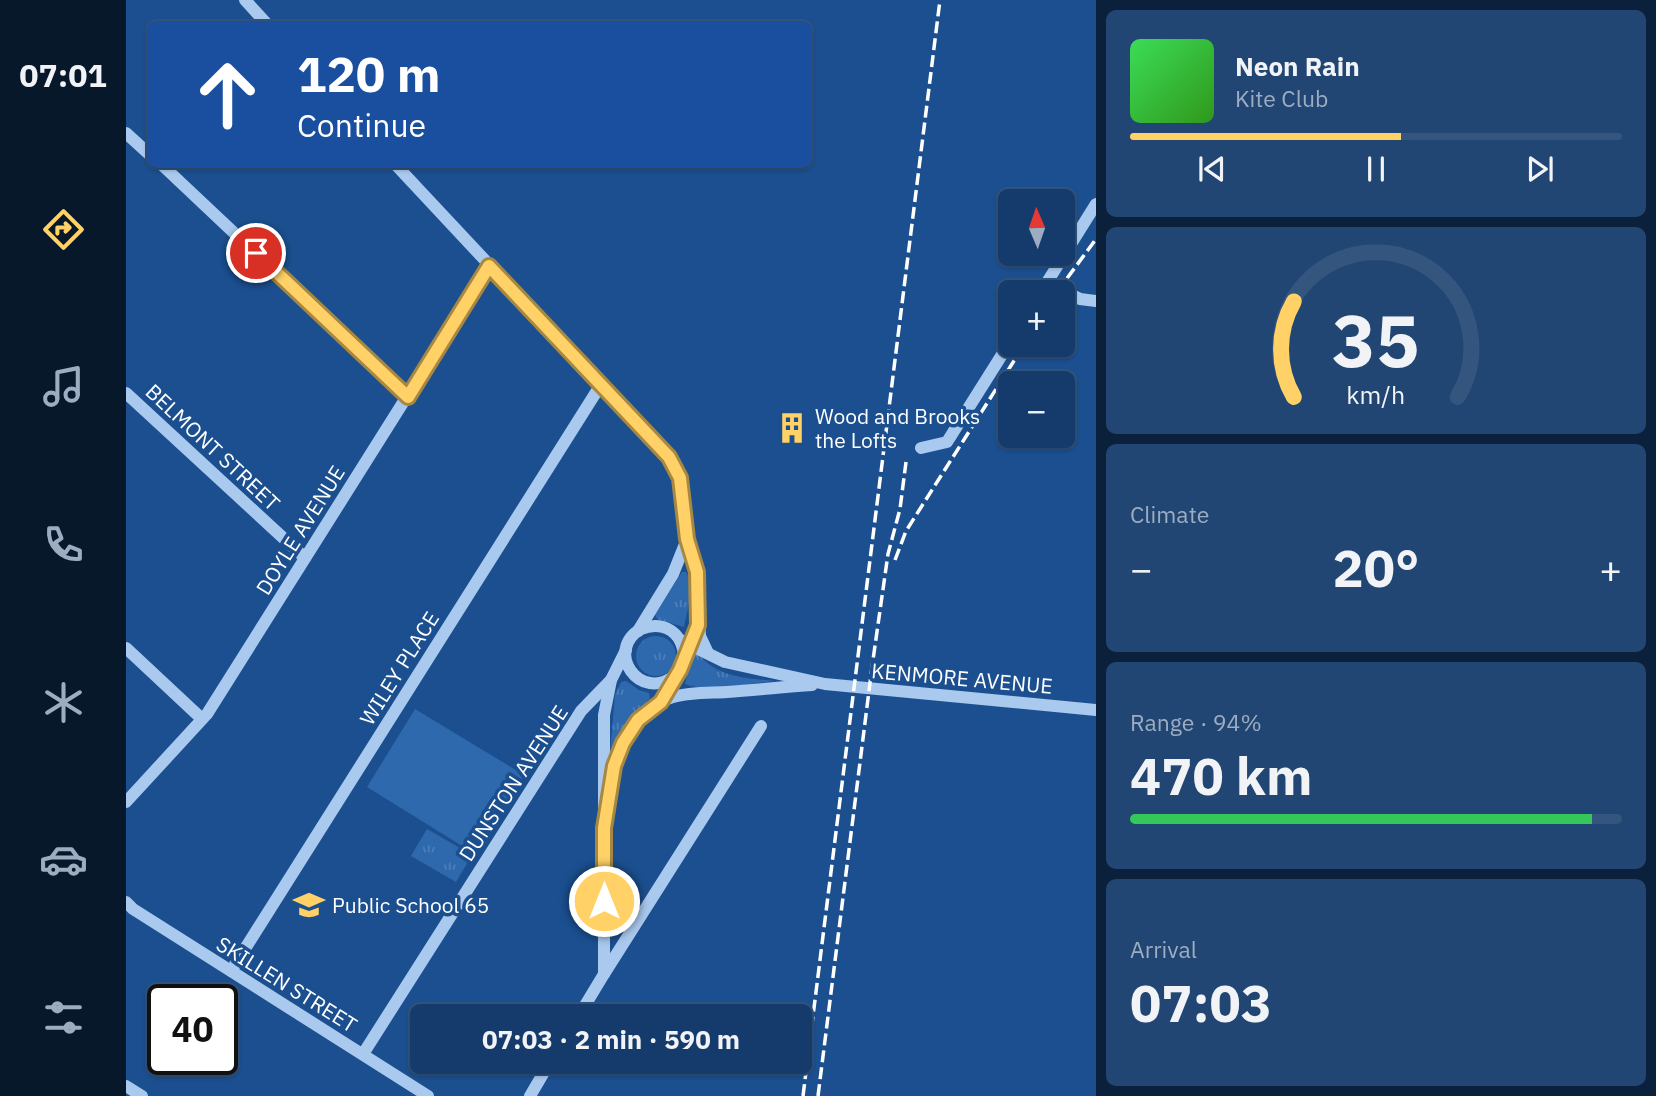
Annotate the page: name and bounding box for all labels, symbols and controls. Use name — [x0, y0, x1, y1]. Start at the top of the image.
text: 120 m — [297, 42, 441, 105]
icon: ahead — [182, 49, 273, 140]
text: Neon Rain — [1235, 49, 1360, 83]
text: 07:01 — [19, 54, 107, 96]
text: Kite Club — [1235, 83, 1328, 113]
text: Continue — [297, 104, 426, 146]
icon: previous — [1193, 150, 1231, 188]
icon: pause — [1357, 150, 1395, 188]
icon: next — [1521, 150, 1559, 188]
north arrow — [998, 189, 1074, 266]
map controls — [998, 189, 1075, 448]
icon: directions — [39, 205, 88, 254]
pin — [226, 223, 286, 283]
icon: arrive — [237, 234, 275, 272]
button: + — [998, 280, 1075, 357]
text: 35 — [1332, 292, 1420, 387]
icon: music — [39, 362, 88, 411]
button: − — [998, 371, 1075, 448]
street label: BELMONT STREET — [140, 377, 286, 517]
text: km/h — [1347, 378, 1405, 411]
place label: Wood and Brooks the Lofts — [815, 402, 980, 454]
building icon: Wood and Brooks the Lofts — [775, 411, 809, 445]
street label: DOYLE AVENUE — [249, 460, 351, 600]
text: Climate — [1130, 499, 1209, 529]
icon: phone — [39, 520, 88, 569]
text: 20° — [1333, 534, 1419, 601]
text: − — [1130, 544, 1153, 593]
text: + — [1599, 544, 1622, 593]
street label: WILEY PLACE — [353, 606, 445, 730]
street label: KENMORE AVENUE — [870, 656, 1054, 700]
icon: climate — [39, 678, 88, 727]
street label: DUNSTON AVENUE — [452, 700, 574, 866]
text: Range · 94% — [1130, 707, 1262, 737]
text: 470 km — [1130, 742, 1312, 809]
icon: car — [39, 835, 88, 884]
position arrow — [567, 864, 641, 938]
school or university icon: Public School 65 — [292, 888, 326, 922]
place label: Public School 65 — [332, 891, 489, 919]
street label: SKILLEN STREET — [211, 929, 363, 1039]
text: Arrival — [1130, 934, 1197, 964]
text: 07:03 — [1130, 969, 1272, 1036]
speed limit sign: 40 — [147, 984, 238, 1075]
icon: filters — [39, 993, 88, 1042]
text: 07:03 · 2 min · 590 m — [482, 1022, 740, 1056]

